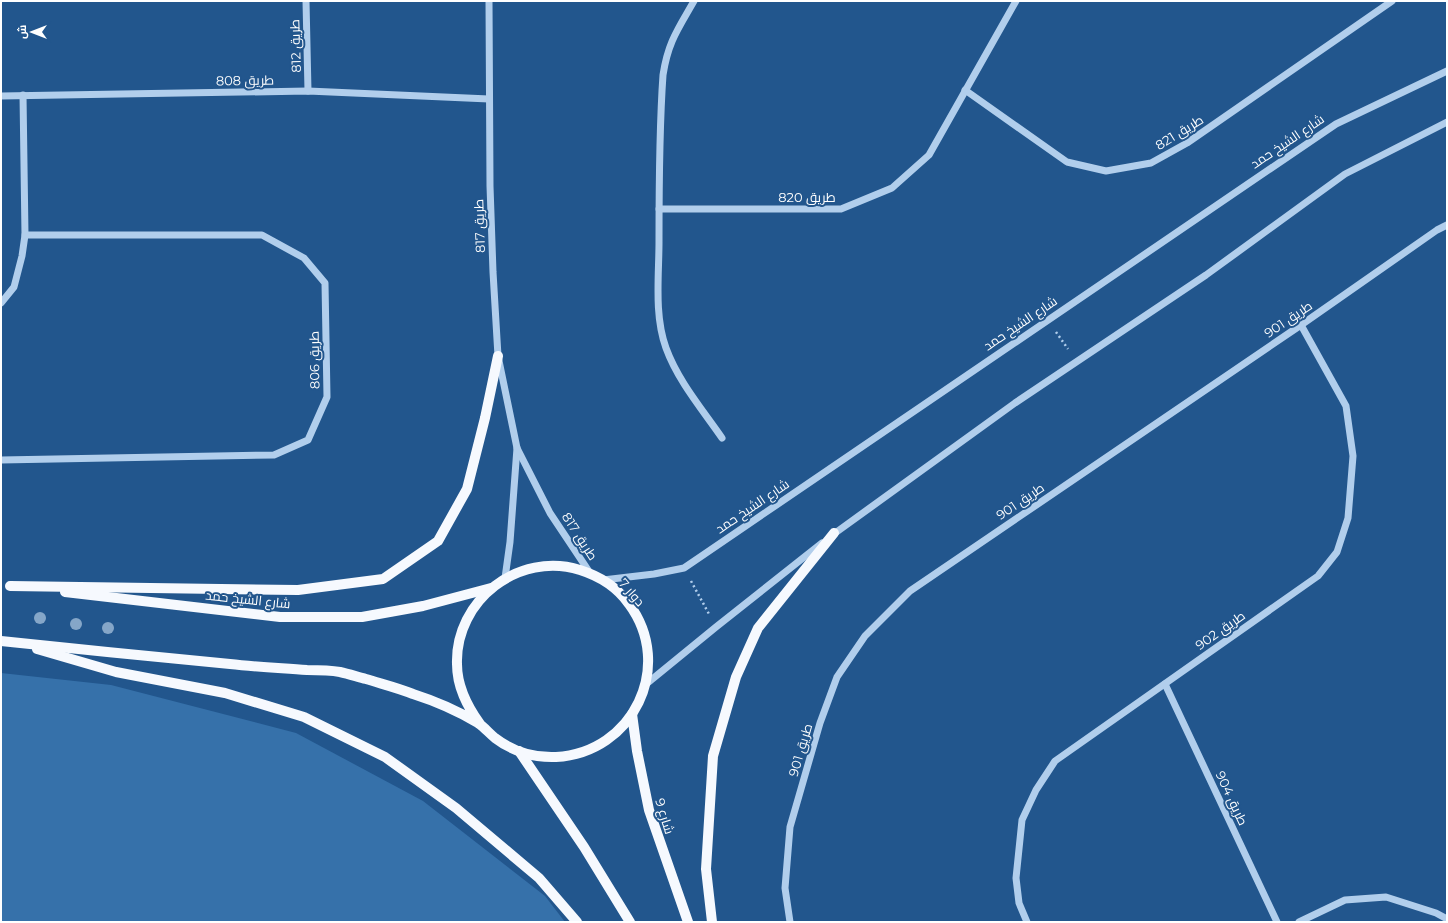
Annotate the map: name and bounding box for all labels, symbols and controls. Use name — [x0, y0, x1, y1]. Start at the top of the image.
north arrow — [12, 12, 52, 52]
street label: طريق 812 — [286, 19, 304, 73]
text: ش — [15, 25, 29, 39]
street label: طريق 808 — [216, 71, 274, 89]
street label: طريق 821 — [1152, 111, 1206, 153]
street label: شارع الشيخ حمد — [1247, 111, 1327, 172]
street label: طريق 820 — [778, 189, 836, 205]
street label: طريق 817 — [470, 199, 488, 253]
street label: شارع الشيخ حمد — [980, 293, 1060, 354]
street label: طريق 901 — [1261, 297, 1315, 341]
street label: طريق 806 — [305, 331, 323, 389]
street label: شارع الشيخ حمد — [712, 476, 792, 537]
street label: طريق 901 — [993, 479, 1047, 523]
street label: طريق 817 — [559, 509, 601, 563]
street label: دوار 7 — [616, 575, 648, 609]
street label: شارع الشيخ حمد — [205, 587, 291, 612]
street label: طريق 902 — [1192, 607, 1248, 653]
street label: طريق 901 — [785, 722, 815, 778]
street label: طريق 904 — [1212, 768, 1252, 828]
street label: شارع 9 — [651, 796, 678, 836]

